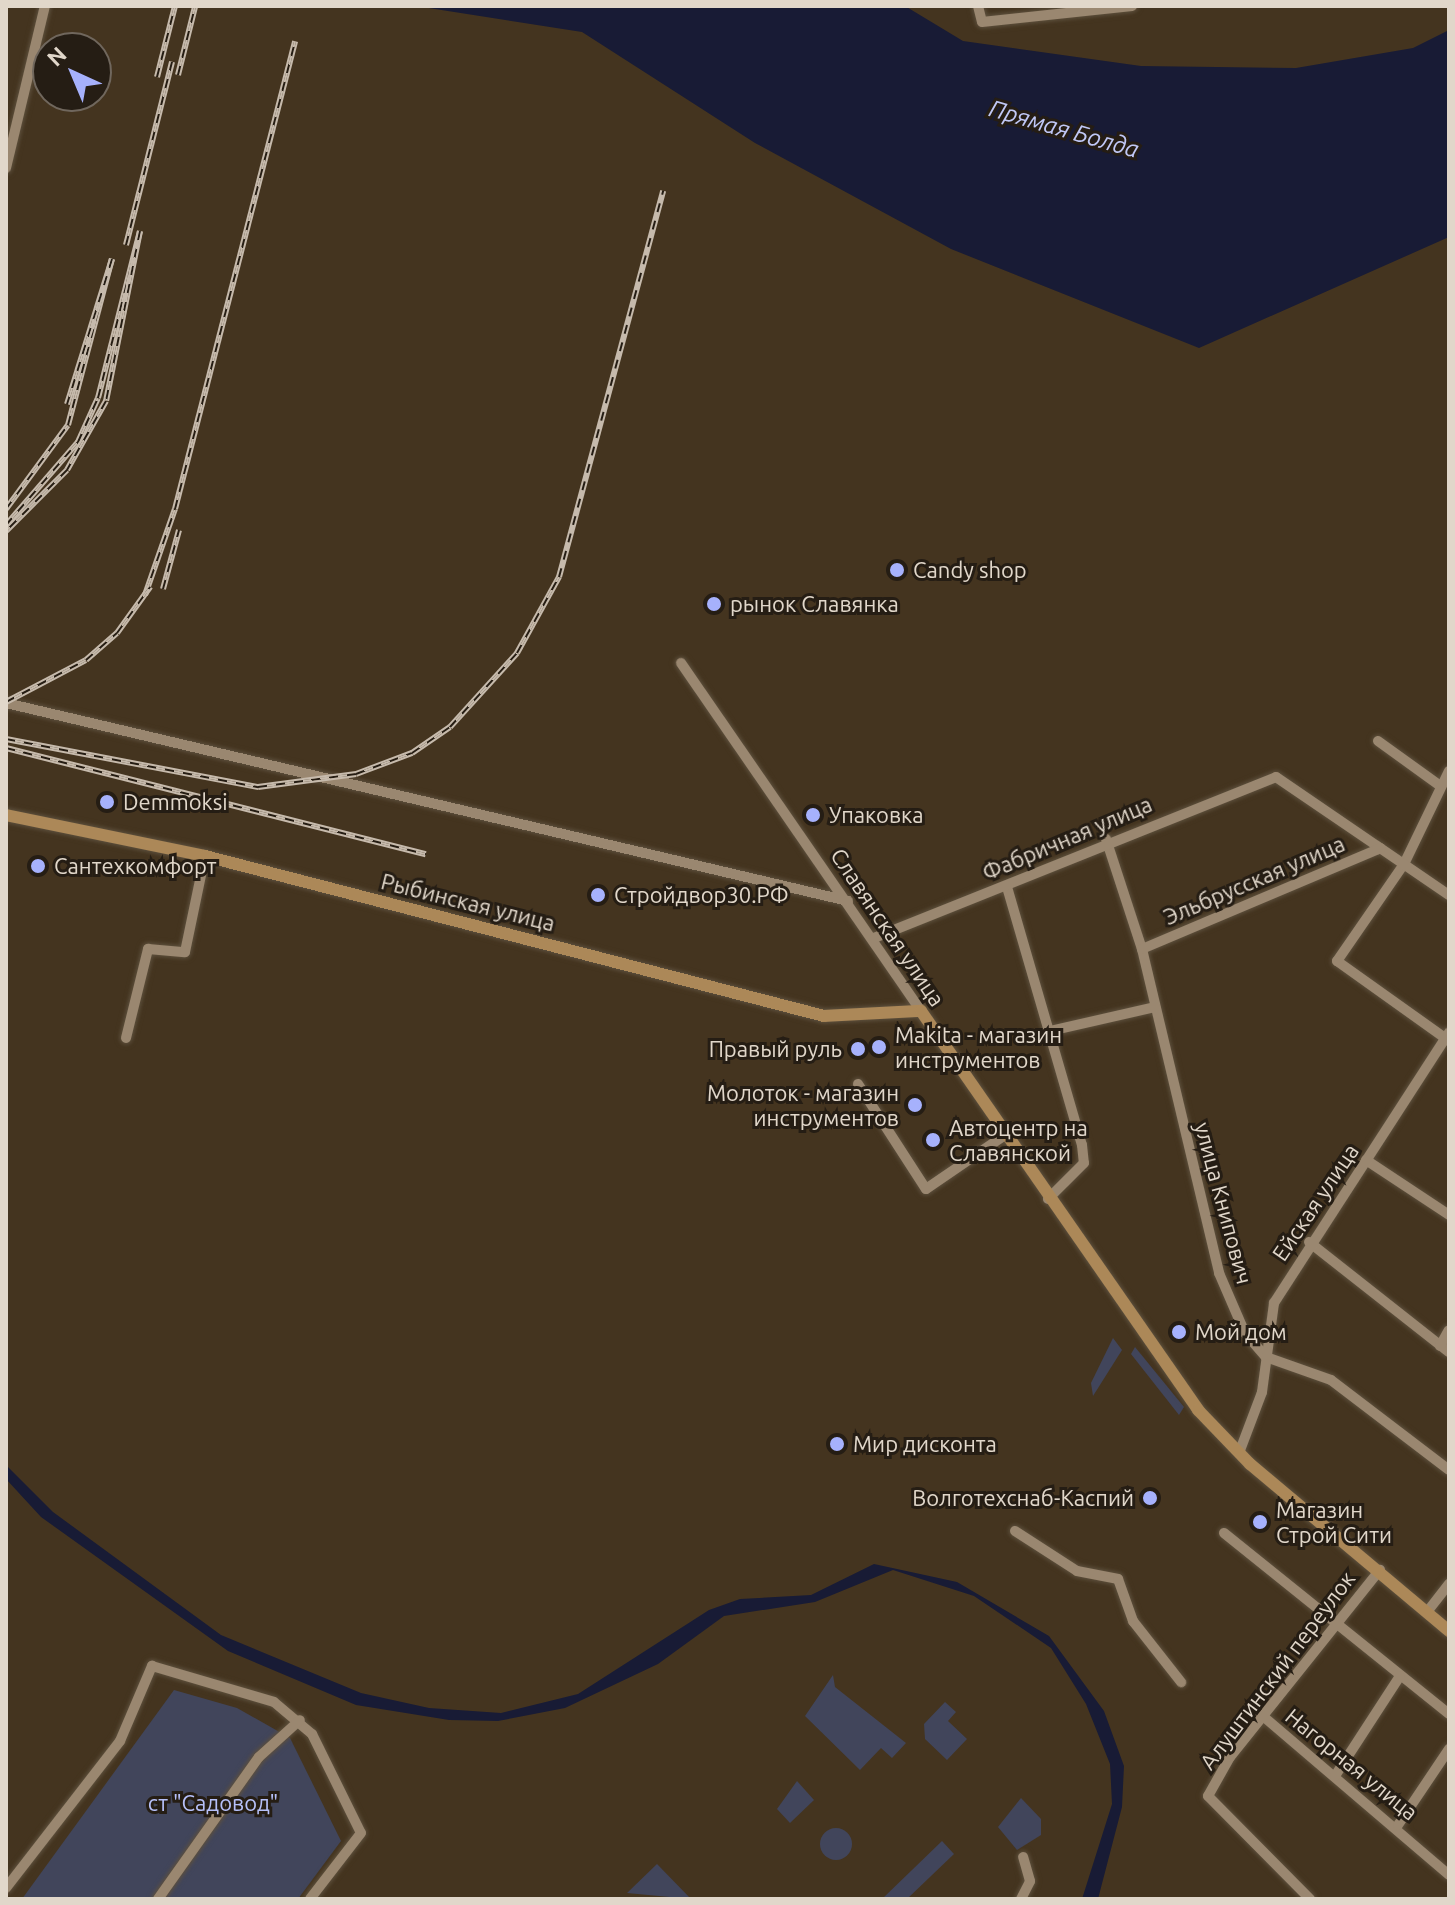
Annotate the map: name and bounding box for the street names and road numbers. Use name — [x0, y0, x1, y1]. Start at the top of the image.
street label: Фабричная улица — [978, 790, 1156, 886]
street label: Эльбрусская улица — [1160, 830, 1348, 930]
street label: Славянская улица — [825, 843, 951, 1011]
street label: Рыбинская улица — [378, 868, 558, 936]
street label: улица Книпович — [1190, 1119, 1258, 1287]
street label: Ейская улица — [1266, 1139, 1364, 1265]
street label: Алуштинский переулок — [1194, 1566, 1360, 1774]
street label: Нагорная улица — [1281, 1703, 1423, 1825]

